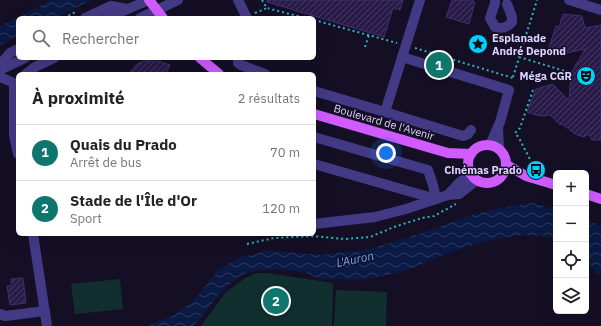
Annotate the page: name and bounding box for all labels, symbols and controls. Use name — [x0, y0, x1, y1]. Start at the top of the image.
search box — [16, 16, 316, 60]
icon: search — [30, 27, 52, 49]
text: Rechercher — [62, 29, 139, 48]
place label: Esplanade André Depond — [492, 31, 566, 58]
place icon: Esplanade André Depond — [467, 33, 489, 55]
pin: 1 — [426, 50, 452, 80]
theatre icon: Méga CGR — [575, 65, 597, 87]
place label: Méga CGR — [520, 69, 572, 83]
text: À proximité — [32, 87, 125, 109]
text: 2 résultats — [238, 90, 300, 107]
street label: Boulevard de l'Avenir — [332, 101, 436, 143]
text: Quais du Prado — [70, 135, 177, 154]
your location — [376, 143, 396, 163]
text: 1 — [41, 144, 49, 161]
text: 70 m — [270, 144, 300, 161]
text: Arrêt de bus — [70, 154, 142, 171]
bus stop icon: Cinémas Prado — [525, 159, 547, 181]
place label: Cinémas Prado — [444, 163, 522, 177]
map controls — [553, 170, 589, 314]
button: + — [553, 170, 589, 206]
text: Stade de l'Île d'Or — [70, 191, 197, 210]
text: 2 — [41, 200, 49, 217]
text: 120 m — [262, 200, 300, 217]
button: − — [553, 206, 589, 242]
text: Sport — [70, 210, 102, 227]
button: locate — [553, 242, 589, 278]
water label: L'Auron — [335, 248, 375, 270]
button: layers — [553, 278, 589, 314]
pin: 2 — [263, 286, 289, 316]

